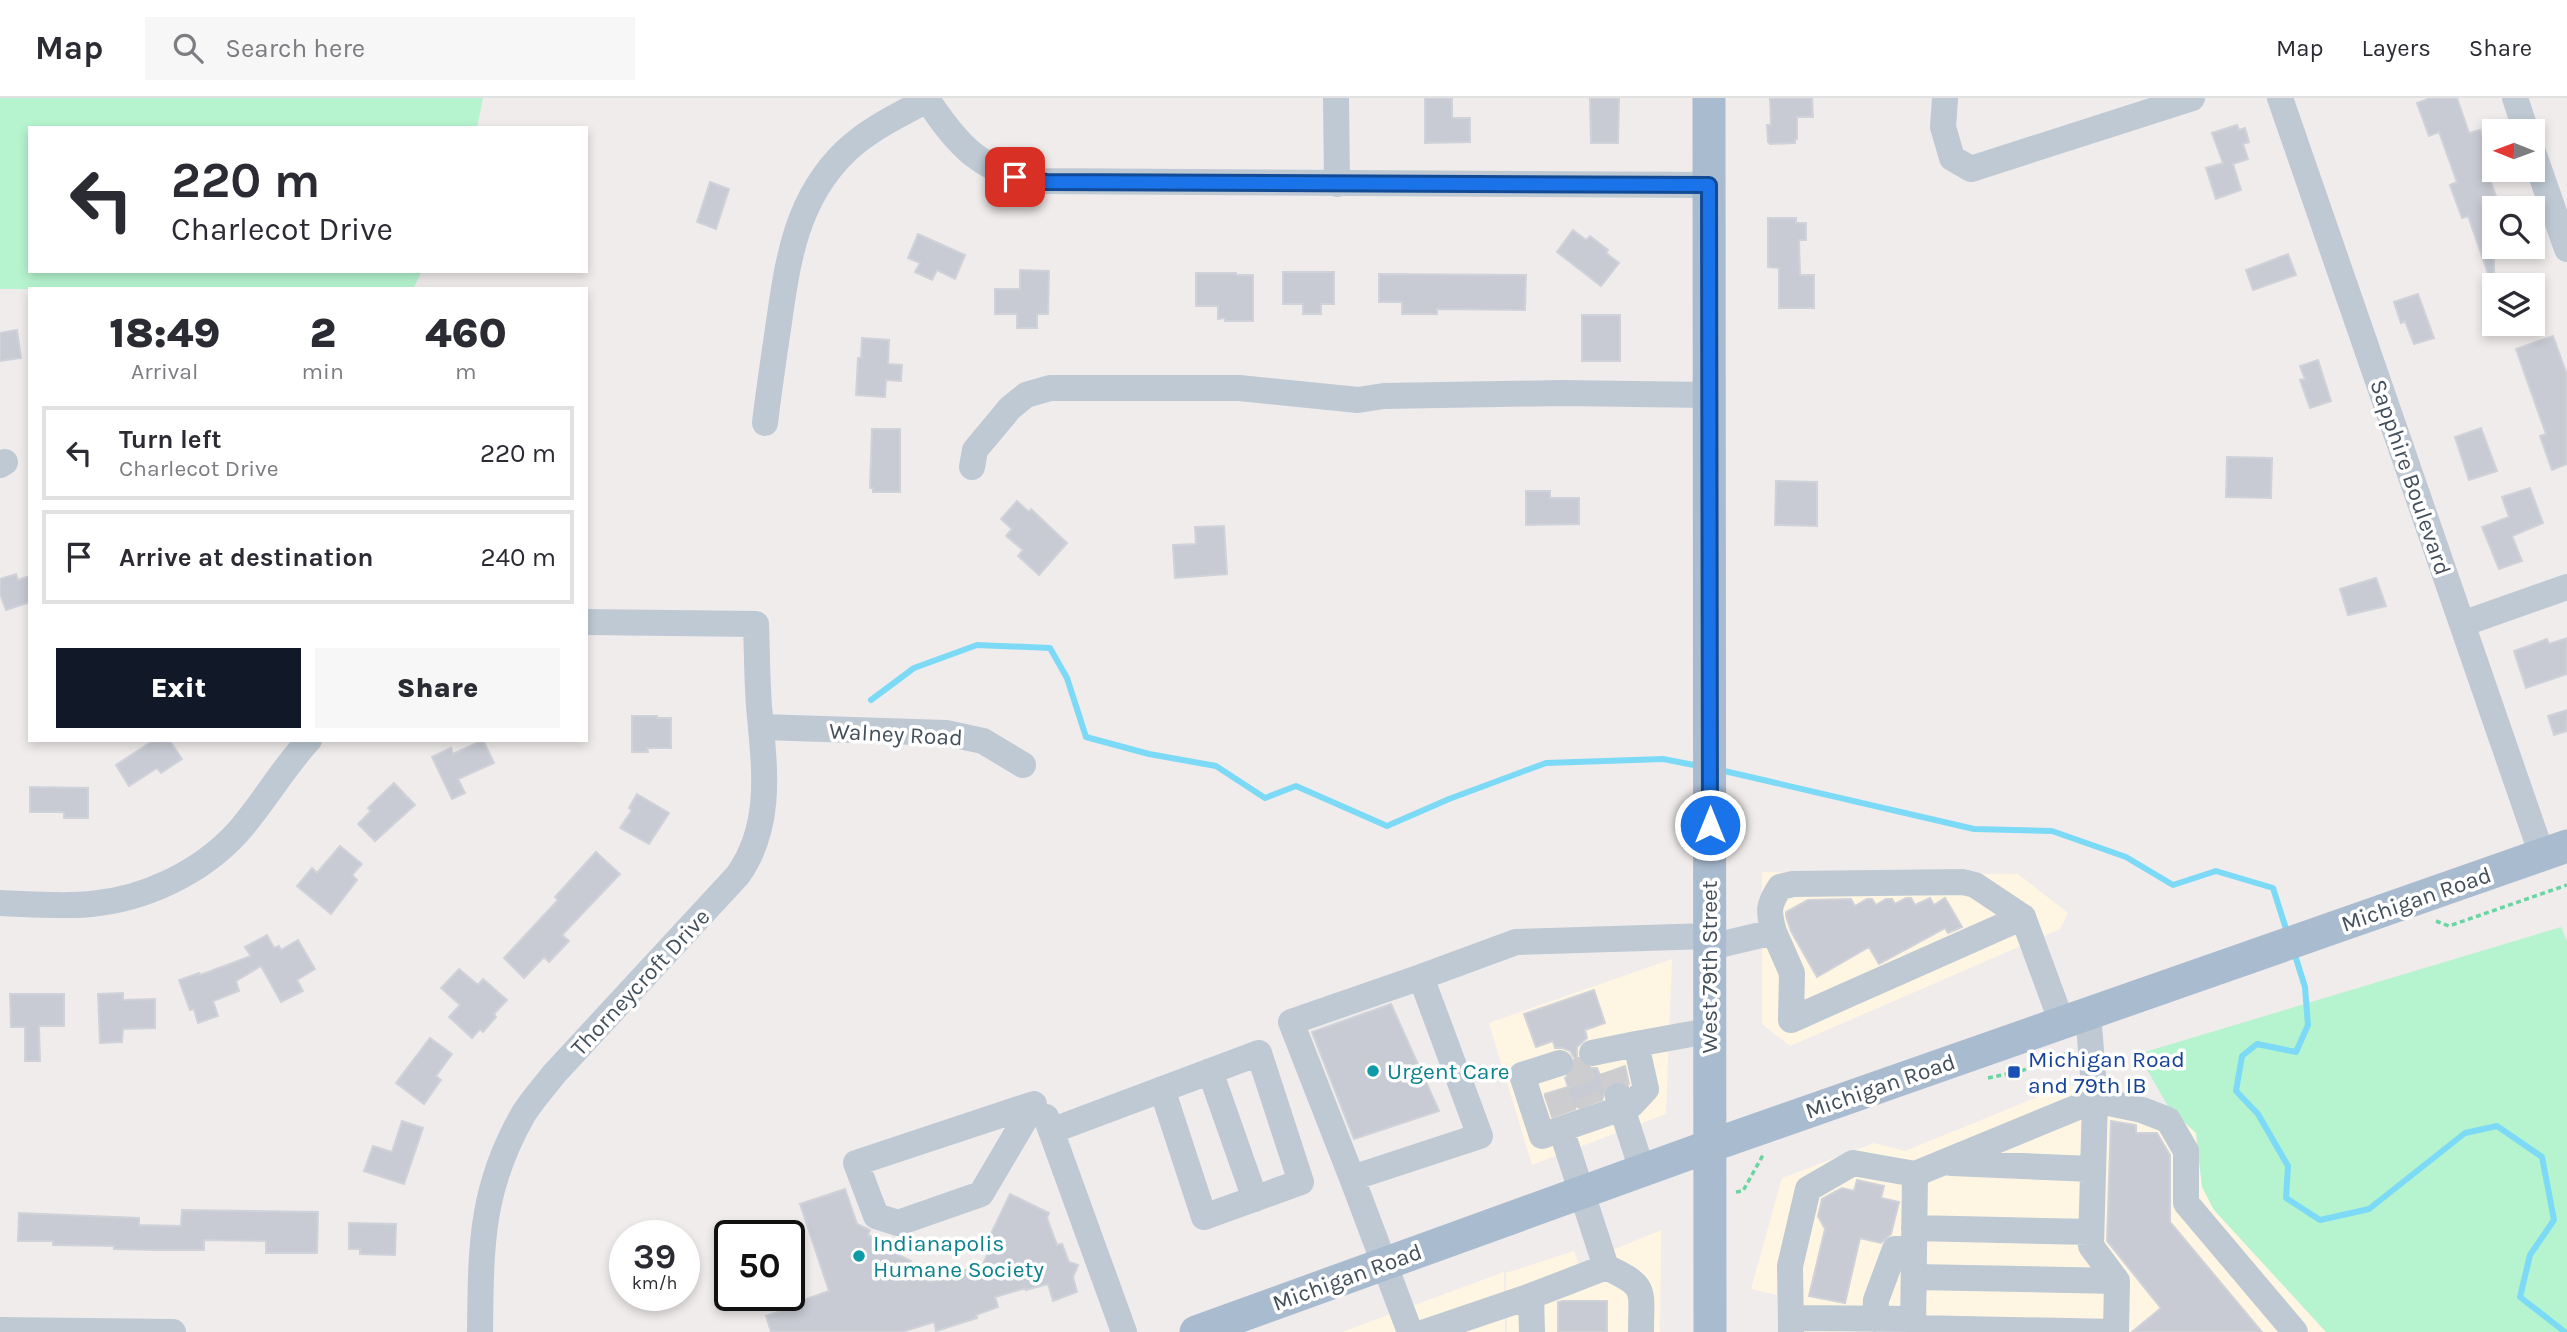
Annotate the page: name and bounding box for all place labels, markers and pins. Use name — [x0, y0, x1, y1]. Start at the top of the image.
pin — [985, 147, 1045, 207]
place label: Michigan Road and 79th IB — [2028, 1046, 2185, 1099]
place label: Urgent Care — [1387, 1058, 1510, 1085]
marker: Urgent Care — [1365, 1063, 1381, 1079]
marker: Michigan Road and 79th IB — [2006, 1064, 2022, 1080]
place label: Indianapolis Humane Society — [873, 1230, 1044, 1283]
marker: Indianapolis Humane Society — [851, 1248, 867, 1264]

